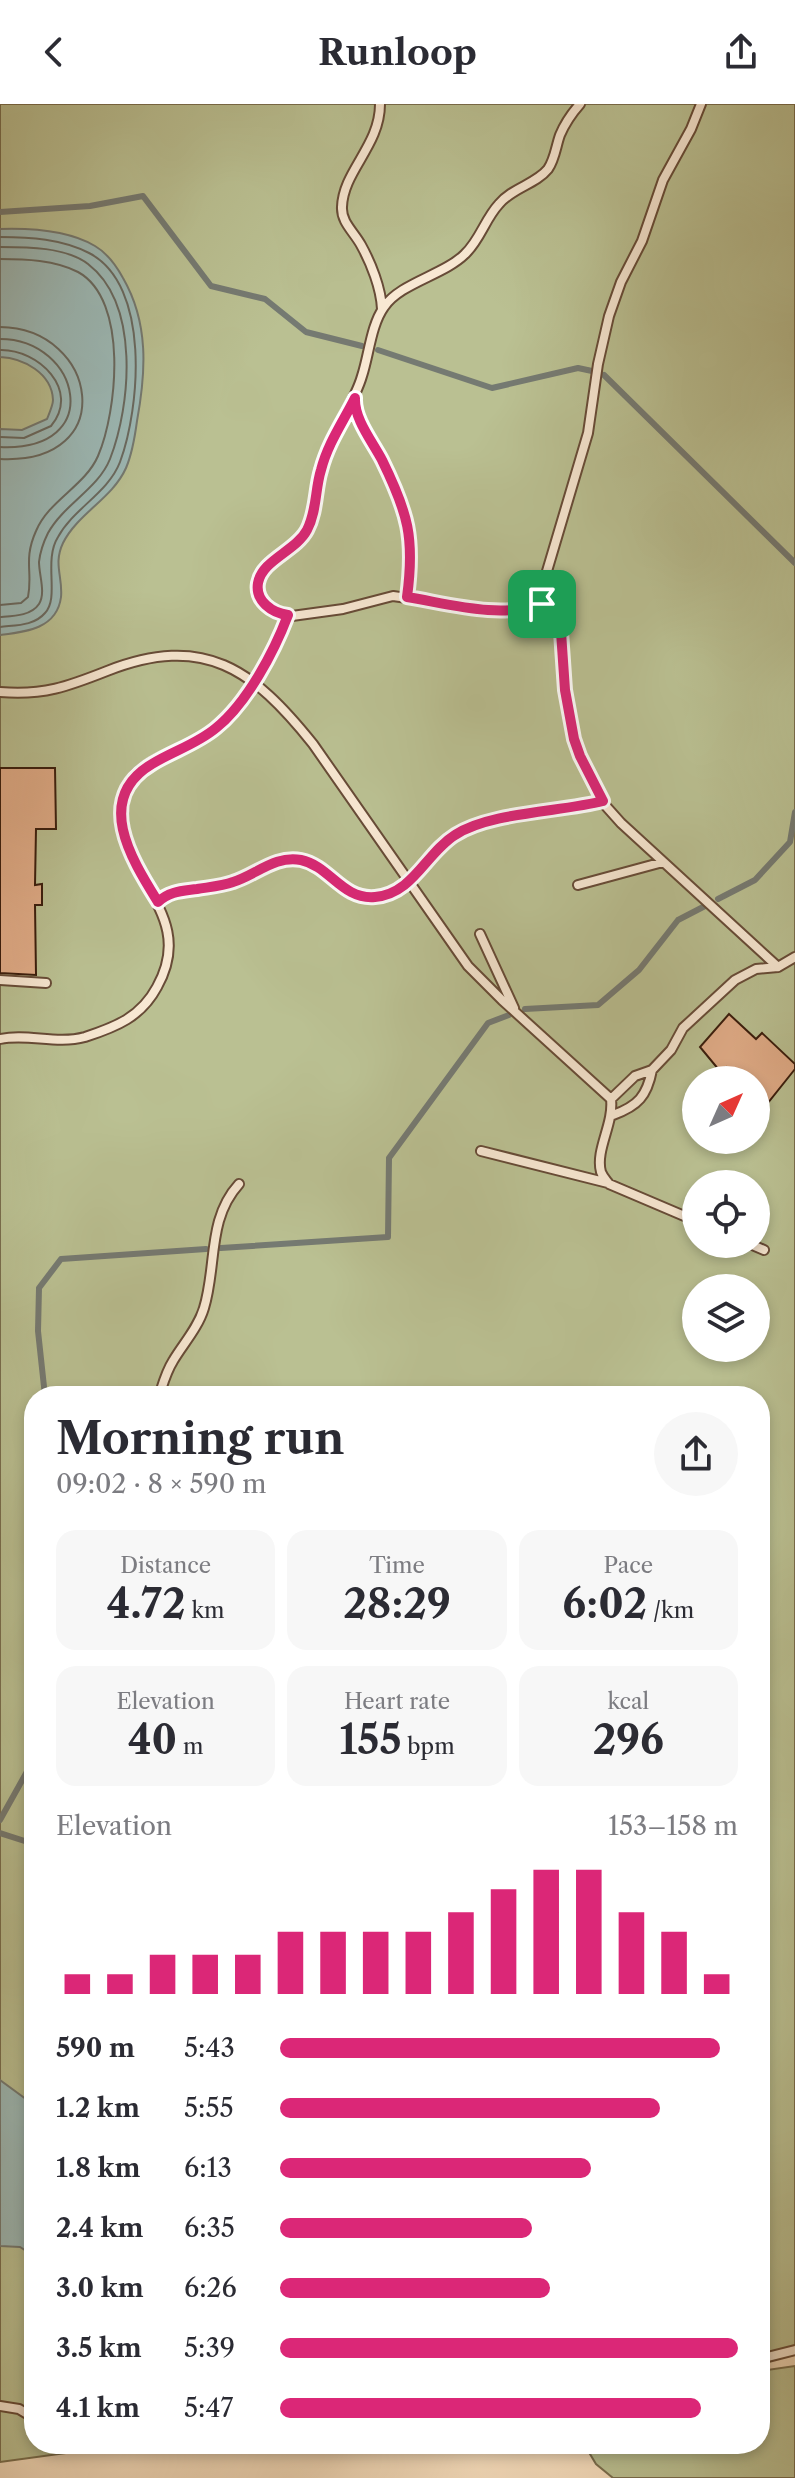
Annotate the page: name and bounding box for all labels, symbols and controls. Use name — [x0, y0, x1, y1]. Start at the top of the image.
icon: back — [32, 30, 76, 74]
text: Runloop — [318, 30, 477, 74]
icon: share — [719, 30, 763, 74]
pin — [508, 570, 576, 638]
icon: arrive — [520, 582, 564, 626]
north arrow — [682, 1066, 770, 1154]
map controls — [682, 1066, 770, 1362]
button: locate — [682, 1170, 770, 1258]
button: layers — [682, 1274, 770, 1362]
text: Morning run — [56, 1411, 345, 1465]
button: share — [654, 1412, 738, 1496]
text: 09:02 · 8 × 590 m — [56, 1468, 266, 1500]
text: Distance — [120, 1552, 211, 1579]
text: Time — [369, 1552, 425, 1579]
text: Pace — [603, 1552, 653, 1579]
text: 4.72 — [107, 1579, 186, 1628]
text: 28:29 — [343, 1579, 451, 1628]
text: 6:02 — [562, 1579, 647, 1628]
text: km — [186, 1597, 225, 1624]
text: /km — [647, 1597, 694, 1624]
text: Elevation — [117, 1688, 215, 1715]
text: Heart rate — [344, 1688, 450, 1715]
text: kcal — [608, 1688, 649, 1715]
text: 40 — [128, 1715, 177, 1764]
text: 155 — [339, 1715, 401, 1764]
text: 296 — [593, 1715, 664, 1764]
text: m — [177, 1733, 203, 1760]
text: bpm — [401, 1733, 455, 1760]
text: Elevation — [56, 1810, 172, 1842]
text: 153–158 m — [608, 1810, 738, 1842]
text: 590 m — [56, 2032, 135, 2064]
text: 5:43 — [184, 2032, 235, 2064]
text: 1.2 km — [56, 2092, 140, 2124]
text: 5:55 — [184, 2092, 234, 2124]
text: 1.8 km — [56, 2152, 140, 2184]
text: 6:13 — [184, 2152, 232, 2184]
text: 2.4 km — [56, 2212, 144, 2244]
text: 6:35 — [184, 2212, 235, 2244]
text: 3.0 km — [56, 2272, 144, 2304]
text: 6:26 — [184, 2272, 237, 2304]
text: 3.5 km — [56, 2332, 142, 2364]
text: 5:39 — [184, 2332, 235, 2364]
text: 4.1 km — [56, 2392, 140, 2424]
text: 5:47 — [184, 2392, 233, 2424]

